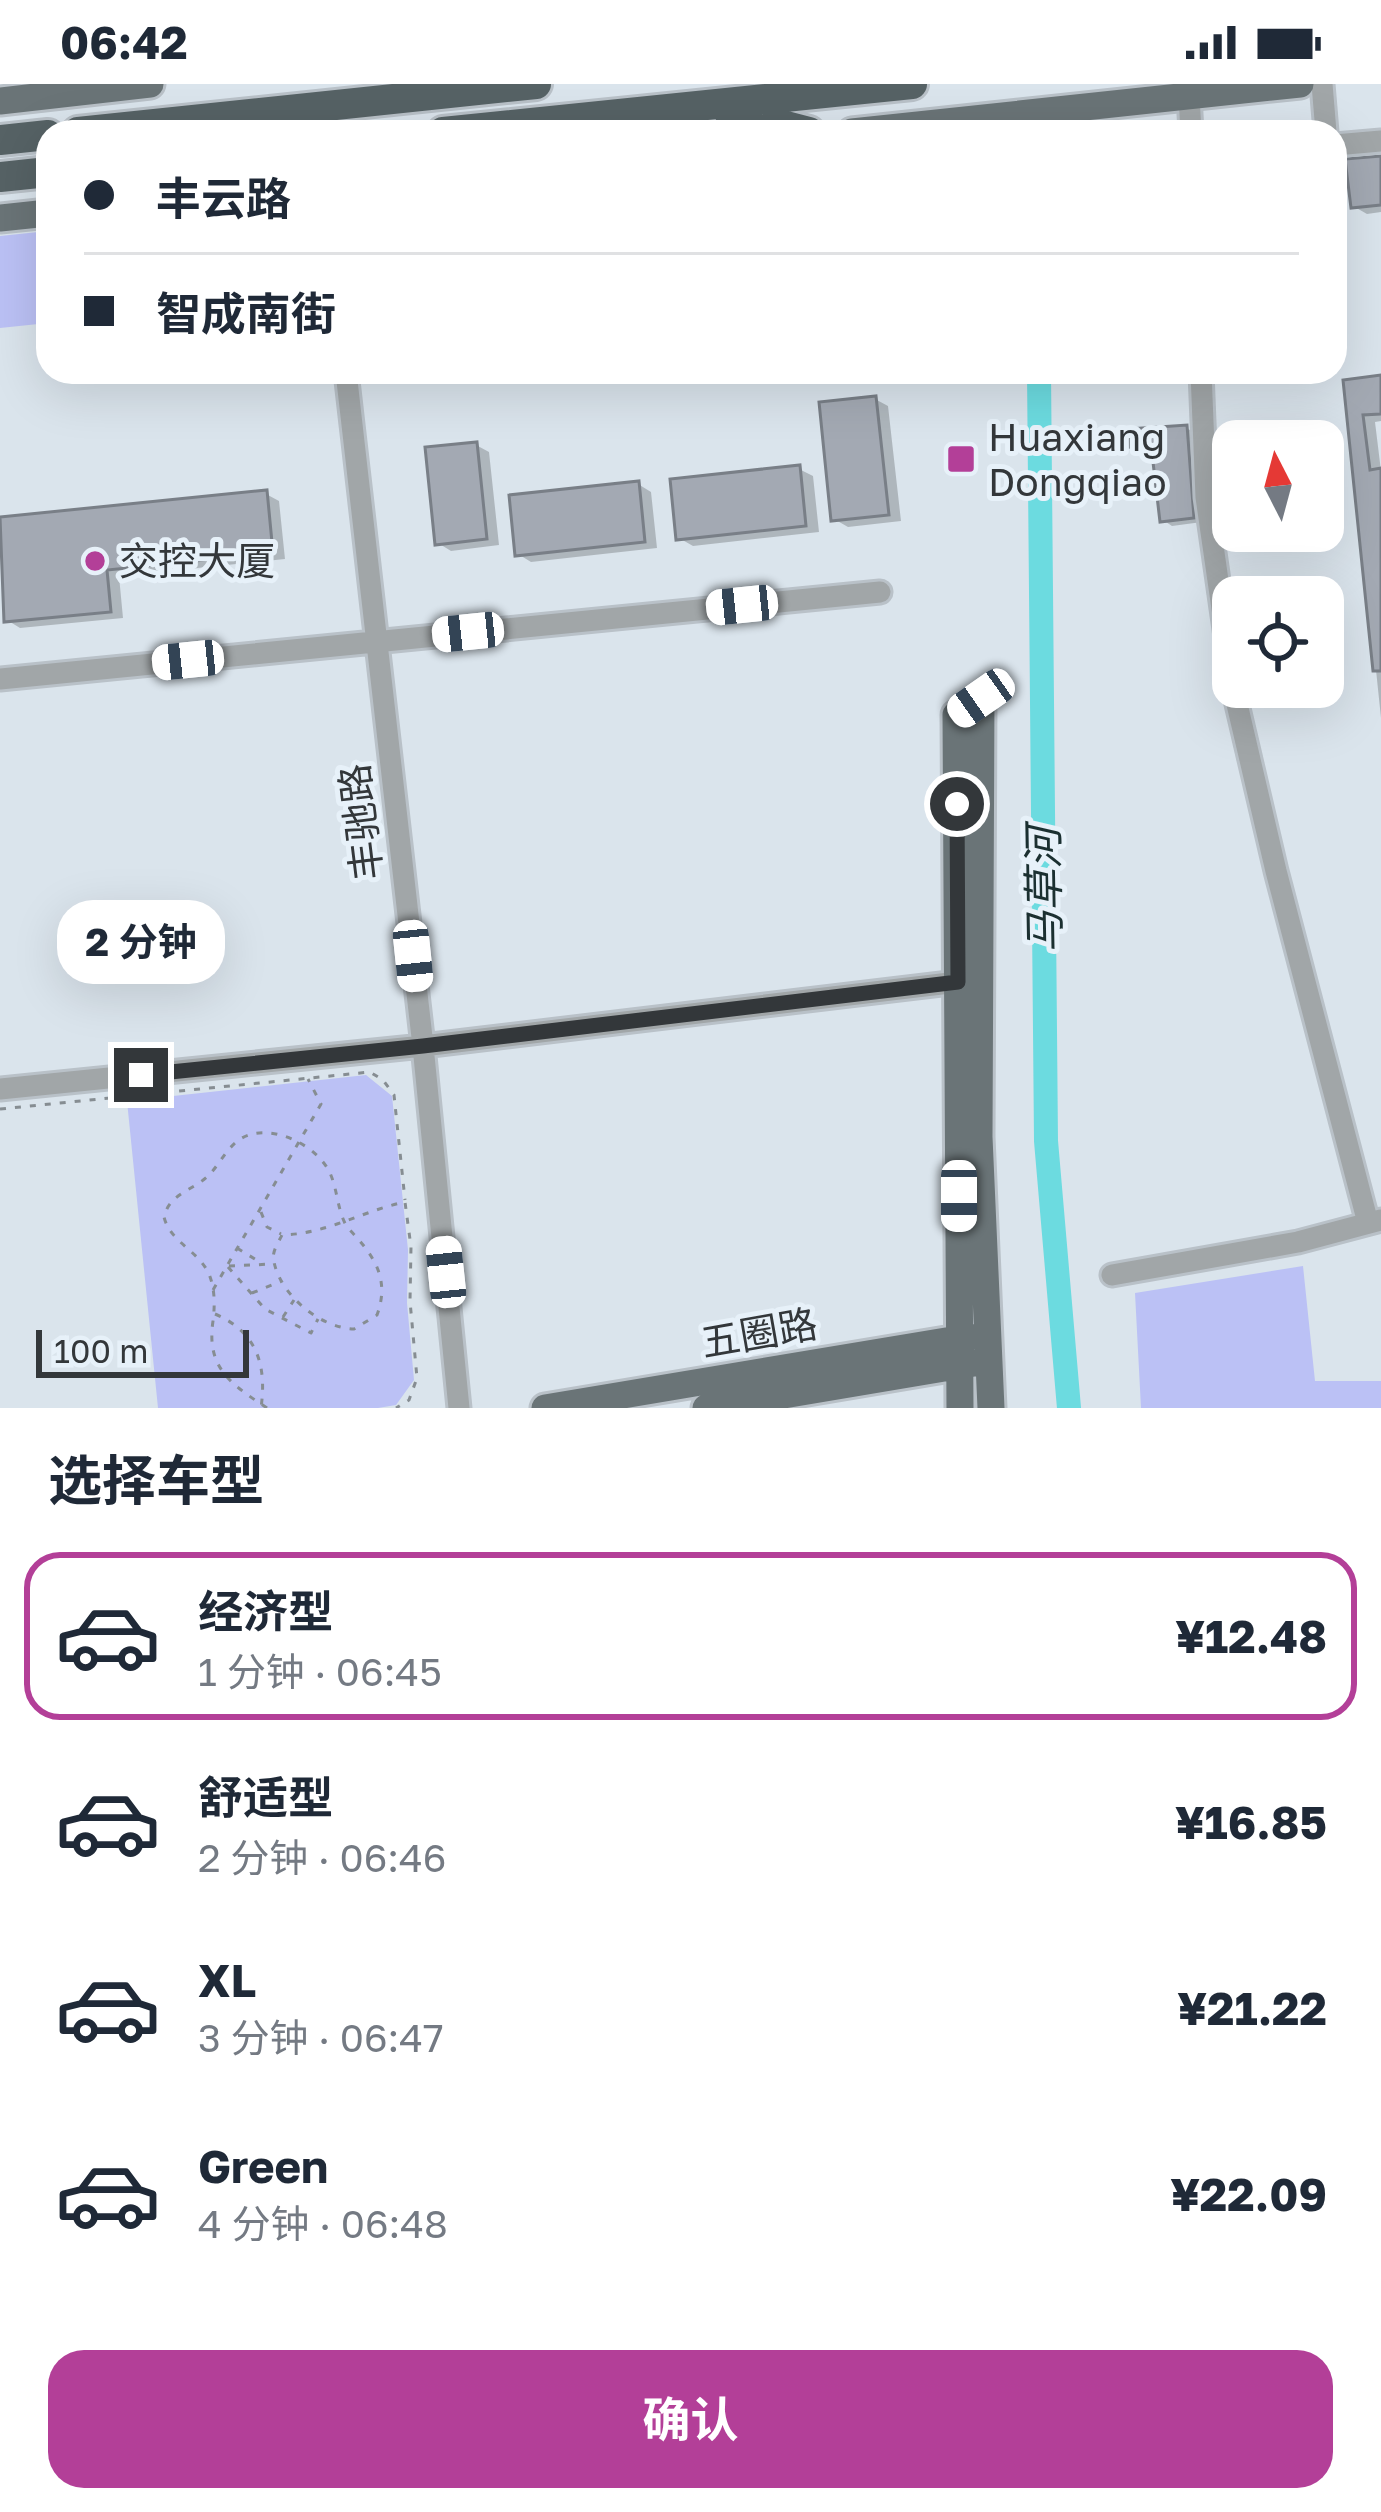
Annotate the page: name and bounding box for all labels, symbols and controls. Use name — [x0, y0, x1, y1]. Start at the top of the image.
text: 06:42 — [60, 15, 188, 69]
text: 丰云路 — [156, 171, 291, 225]
text: 智成南街 — [156, 286, 336, 340]
place label: Huaxiang Dongqiao — [988, 413, 1167, 505]
north arrow — [1212, 420, 1344, 552]
map controls — [1212, 420, 1344, 708]
marker: Huaxiang Dongqiao — [945, 443, 977, 475]
place label: 交控大厦 — [119, 537, 275, 584]
marker: 交控大厦 — [82, 548, 108, 574]
button: locate — [1212, 576, 1344, 708]
car — [704, 583, 780, 627]
car — [430, 610, 506, 654]
car — [150, 638, 226, 682]
car — [941, 663, 1021, 733]
street label: 丰驰路 — [330, 761, 391, 883]
route start — [930, 777, 984, 831]
water label: 马草河 — [1017, 820, 1069, 953]
callout: 2 分钟 — [57, 901, 225, 985]
text: 2 分钟 — [85, 918, 197, 965]
car — [391, 918, 435, 994]
route end — [114, 1048, 168, 1102]
car — [941, 1160, 977, 1232]
car — [424, 1234, 468, 1310]
street label: 五圈路 — [697, 1299, 821, 1366]
scale bar — [36, 1324, 249, 1377]
text: 100 m — [54, 1331, 148, 1370]
text: 选择车型 — [48, 1447, 264, 1512]
icon: car — [54, 1582, 162, 1690]
text: 经济型 — [198, 1584, 333, 1638]
text: ¥12.48 — [1175, 1609, 1327, 1663]
text: 1 分钟 · 06:45 — [198, 1648, 442, 1695]
icon: car — [54, 1768, 162, 1876]
text: 舒适型 — [198, 1770, 333, 1824]
text: ¥16.85 — [1175, 1795, 1327, 1849]
text: 2 分钟 · 06:46 — [198, 1834, 446, 1881]
text: XL — [198, 1953, 256, 2007]
icon: car — [54, 1954, 162, 2062]
text: ¥21.22 — [1177, 1981, 1327, 2035]
text: 3 分钟 · 06:47 — [198, 2014, 444, 2061]
text: Green — [198, 2139, 328, 2193]
icon: car — [54, 2140, 162, 2248]
text: ¥22.09 — [1170, 2167, 1327, 2221]
text: 4 分钟 · 06:48 — [198, 2200, 448, 2247]
button: 确认 — [48, 2350, 1333, 2488]

